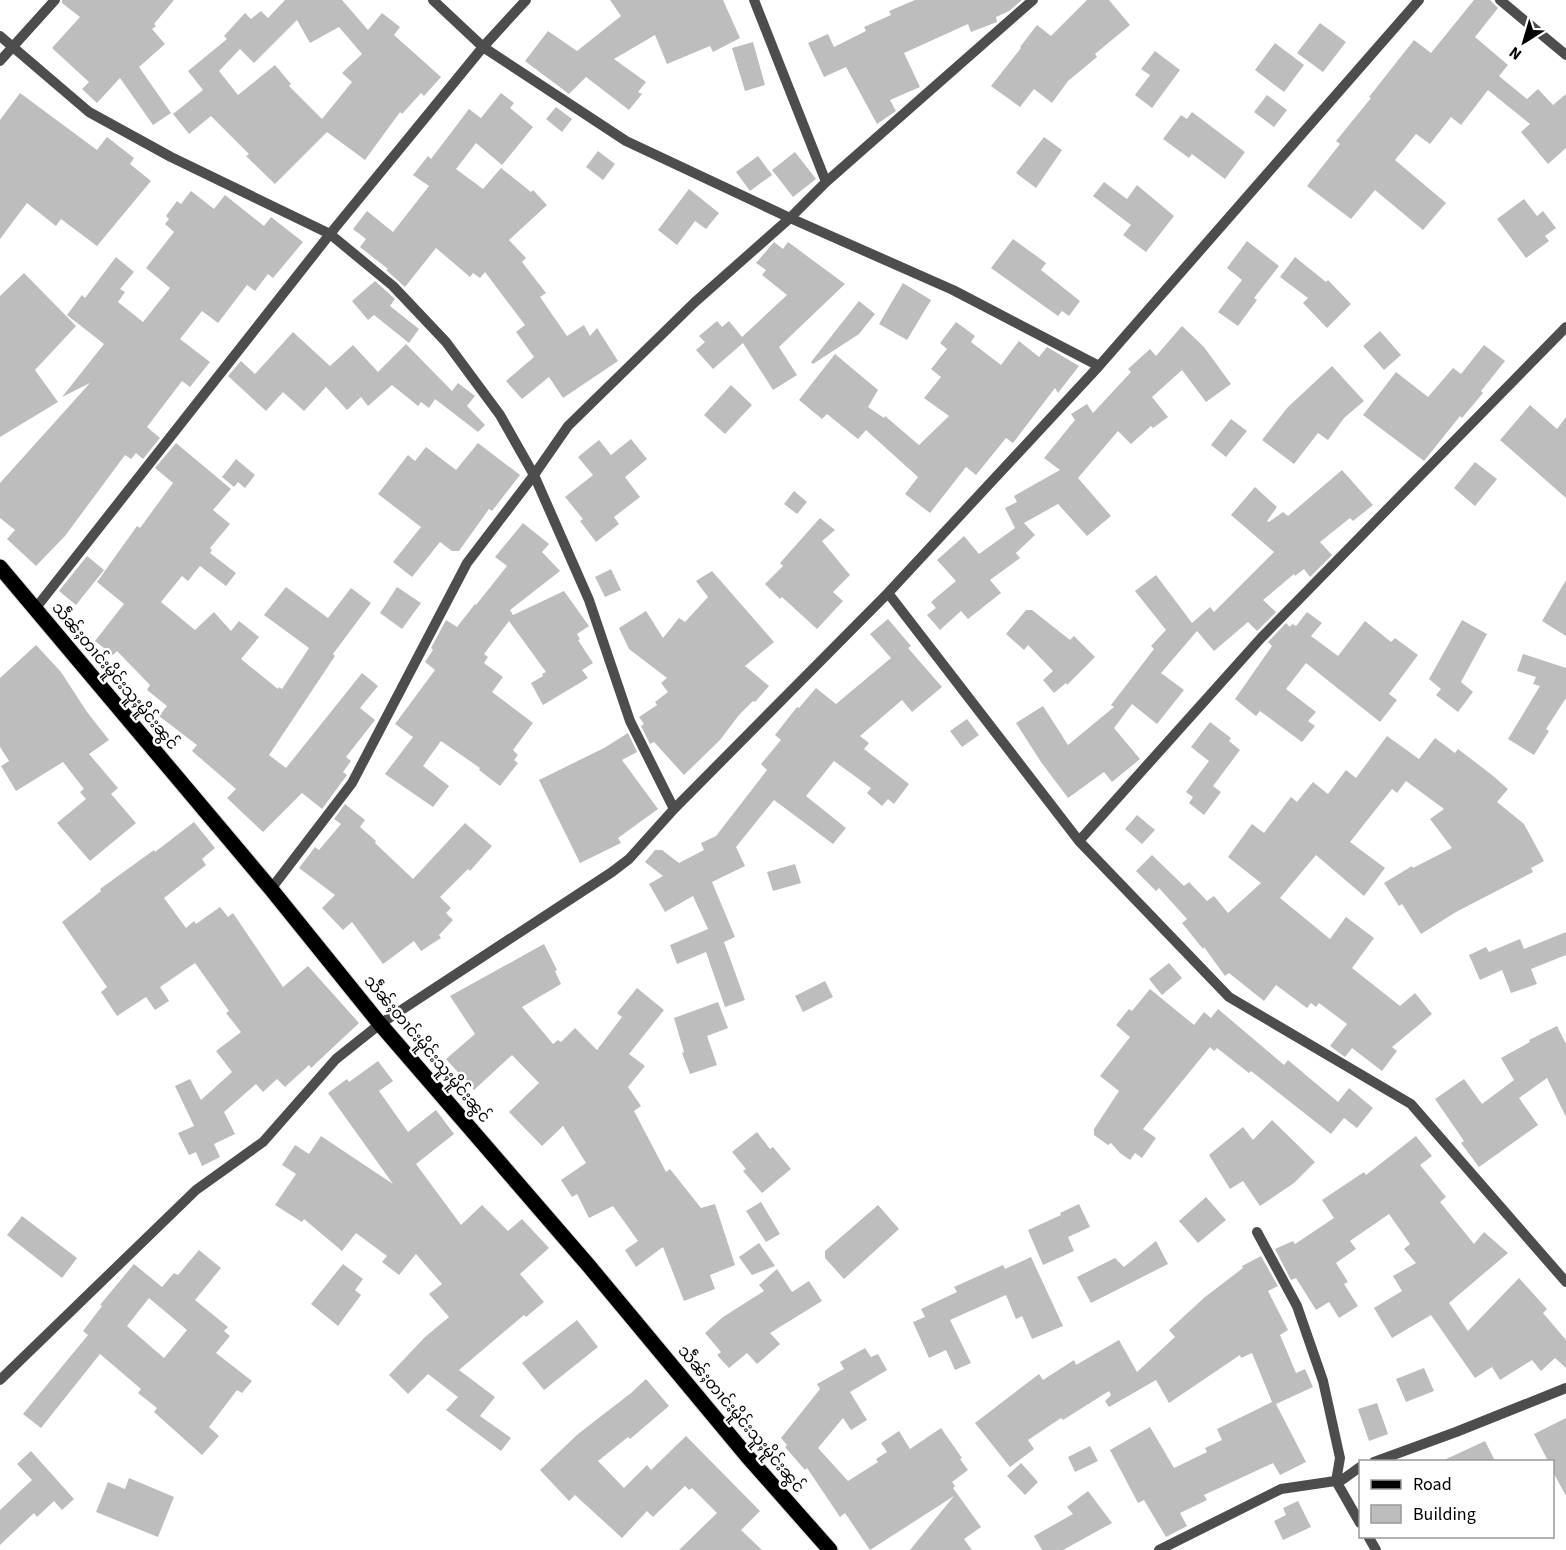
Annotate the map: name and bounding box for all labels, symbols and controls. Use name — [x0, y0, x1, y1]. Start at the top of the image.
north arrow — [1494, 12, 1554, 72]
text: N — [1505, 41, 1526, 65]
street label: သဵၼ်ႈတၢင်းမိူင်းသူႈမိူင်းၼွင် — [44, 597, 184, 756]
street label: သဵၼ်ႈတၢင်းမိူင်းသူႈမိူင်းၼွင် — [356, 970, 496, 1129]
street label: သဵၼ်ႈတၢင်းမိူင်းသူႈမိူင်းၼွင် — [670, 1340, 810, 1499]
legend — [1359, 1460, 1554, 1538]
text: Road — [1413, 1472, 1452, 1497]
text: Building — [1413, 1502, 1476, 1527]

